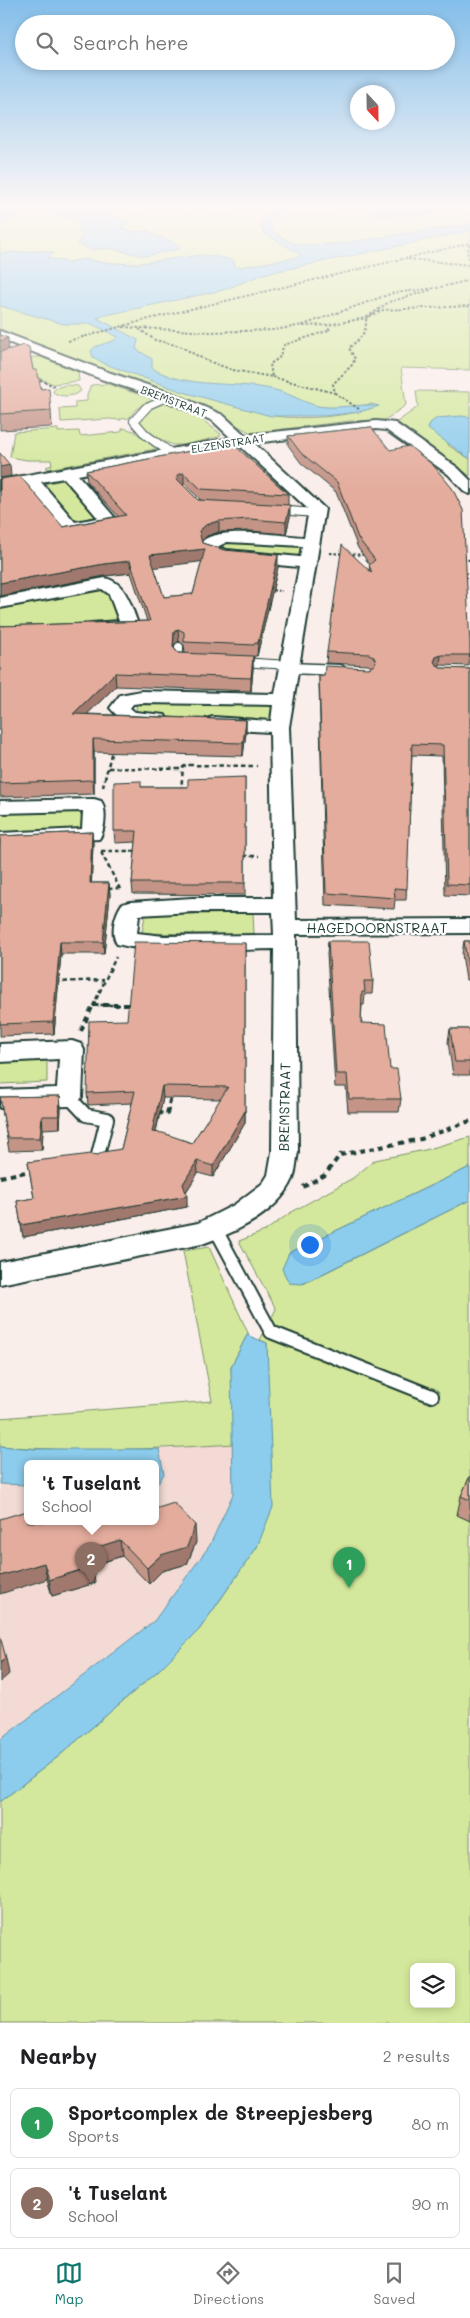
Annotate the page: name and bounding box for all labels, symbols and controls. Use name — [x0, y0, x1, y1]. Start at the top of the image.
search box — [15, 15, 455, 70]
icon: search — [33, 29, 61, 57]
text: Search here — [73, 30, 189, 55]
north arrow — [350, 85, 395, 130]
street label: BREMSTRAAT — [139, 382, 209, 420]
street label: ELZENSTRAAT — [190, 430, 266, 456]
street label: HAGEDOORNSTRAAT — [307, 918, 448, 937]
street label: BREMSTRAAT — [274, 1062, 294, 1152]
your location — [297, 1232, 323, 1258]
popup — [24, 1460, 159, 1525]
text: 't Tuselant — [42, 1470, 141, 1495]
text: School — [42, 1495, 92, 1516]
pin: 2 — [75, 1542, 107, 1583]
pin: 1 — [333, 1547, 365, 1588]
map controls — [410, 1963, 455, 2008]
button: layers — [410, 1963, 455, 2008]
text: Nearby — [20, 2042, 97, 2069]
text: 2 results — [383, 2045, 450, 2066]
text: Sportcomplex de Streepjesberg — [68, 2100, 373, 2125]
text: 1 — [33, 2113, 41, 2134]
text: 80 m — [412, 2113, 449, 2134]
text: Sports — [68, 2125, 119, 2146]
text: 't Tuselant — [68, 2180, 168, 2205]
text: 2 — [33, 2193, 41, 2214]
text: 90 m — [412, 2193, 449, 2214]
text: School — [68, 2205, 118, 2226]
tab: Map — [55, 2259, 83, 2308]
tab: Directions — [193, 2259, 264, 2308]
tab: Saved — [374, 2259, 415, 2308]

